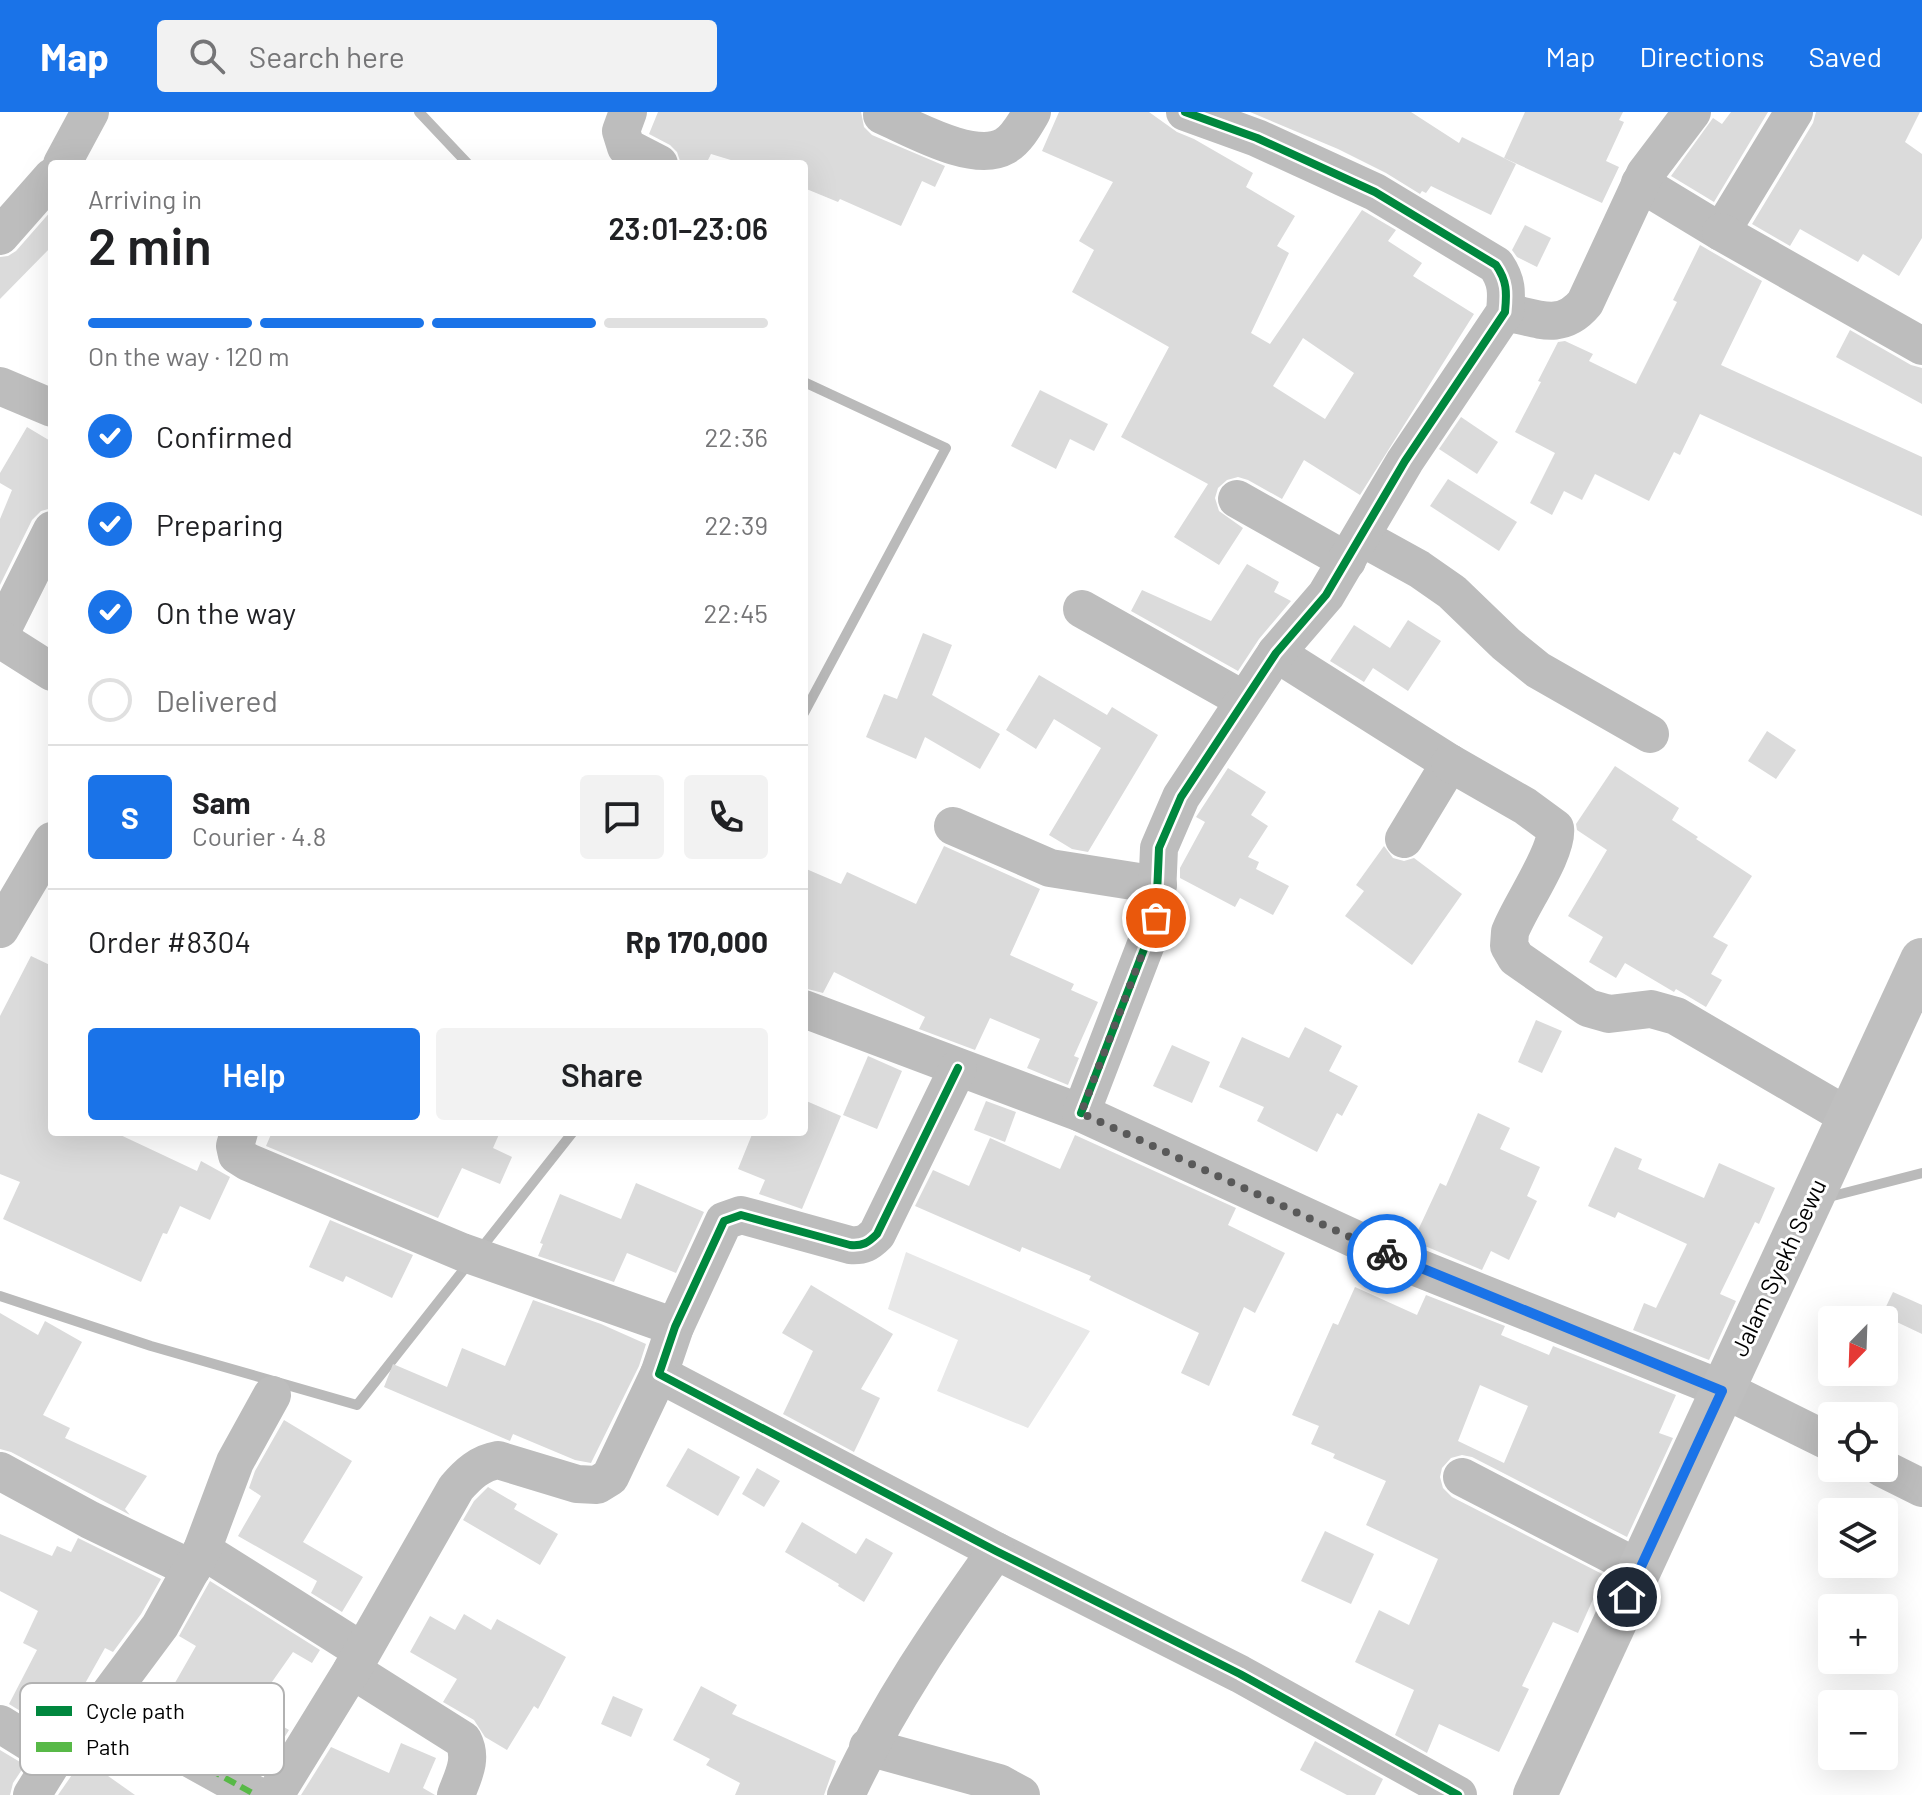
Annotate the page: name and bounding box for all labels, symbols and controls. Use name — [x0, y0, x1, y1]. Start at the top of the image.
search box — [157, 20, 717, 92]
text: Map — [40, 33, 109, 79]
icon: search — [185, 34, 229, 78]
text: Search here — [249, 38, 405, 74]
text: Map — [1546, 39, 1595, 73]
text: Directions — [1639, 39, 1765, 73]
text: Saved — [1809, 39, 1882, 73]
text: Arriving in — [88, 183, 202, 214]
text: 23:01–23:06 — [608, 210, 768, 246]
text: 2 min — [88, 213, 212, 275]
text: On the way · 120 m — [88, 340, 290, 371]
icon: check — [88, 414, 132, 458]
text: Confirmed — [156, 418, 293, 454]
text: 22:36 — [705, 421, 768, 452]
icon: check — [88, 502, 132, 546]
text: Preparing — [156, 506, 283, 542]
text: 22:39 — [704, 509, 768, 540]
icon: check — [88, 590, 132, 634]
text: On the way — [156, 594, 296, 630]
text: 22:45 — [704, 597, 768, 628]
text: Delivered — [156, 682, 278, 718]
button: chat — [580, 775, 664, 859]
button: phone — [684, 775, 768, 859]
text: Sam — [192, 784, 251, 820]
text: S — [121, 799, 139, 835]
text: Courier · 4.8 — [192, 820, 326, 851]
pin — [1122, 884, 1190, 952]
icon: bag — [1134, 896, 1178, 940]
text: Order #8304 — [88, 923, 251, 959]
text: Rp 170,000 — [625, 923, 768, 959]
button: Help — [88, 1028, 420, 1120]
button: Share — [436, 1028, 768, 1120]
street label: Jalam Syekh Sewu — [1724, 1174, 1831, 1361]
courier — [1347, 1214, 1427, 1294]
icon: bike — [1365, 1232, 1409, 1276]
north arrow — [1818, 1306, 1898, 1386]
map controls — [1818, 1306, 1898, 1770]
button: locate — [1818, 1402, 1898, 1482]
button: layers — [1818, 1498, 1898, 1578]
pin — [1593, 1563, 1661, 1631]
icon: home — [1605, 1575, 1649, 1619]
button: + — [1818, 1594, 1898, 1674]
legend — [20, 1683, 284, 1775]
button: − — [1818, 1690, 1898, 1770]
text: Cycle path — [86, 1697, 185, 1723]
text: Path — [86, 1733, 130, 1759]

